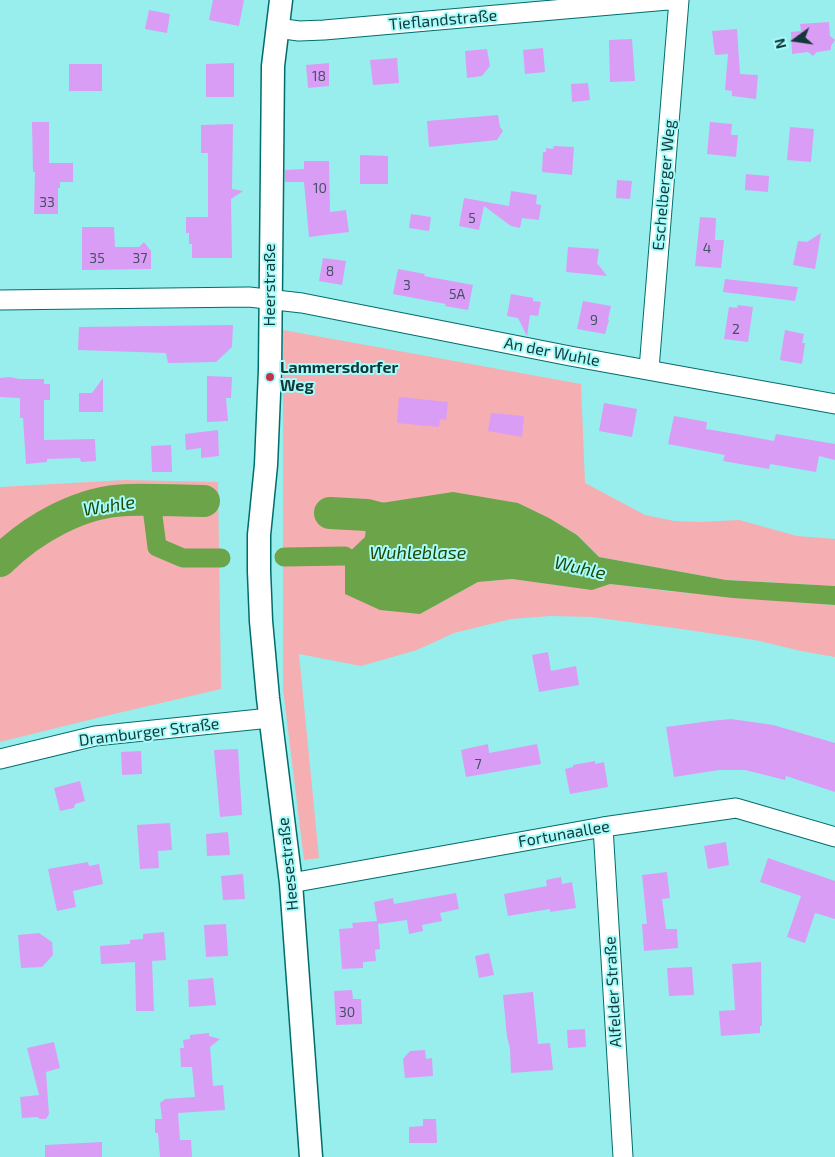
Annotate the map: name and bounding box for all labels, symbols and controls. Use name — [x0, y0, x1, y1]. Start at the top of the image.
street label: Tieflandstraße — [388, 6, 498, 34]
north arrow — [770, 15, 820, 65]
text: N — [770, 37, 789, 51]
house number: 18 — [312, 68, 326, 84]
street label: Eschelberger Weg — [649, 119, 679, 251]
house number: 10 — [313, 180, 327, 196]
house number: 33 — [39, 194, 55, 210]
house number: 5 — [468, 210, 476, 226]
house number: 4 — [703, 240, 711, 256]
street label: Heerstraße — [260, 243, 280, 327]
house number: 35 — [89, 250, 105, 266]
house number: 37 — [133, 250, 147, 266]
house number: 8 — [326, 263, 334, 279]
house number: 3 — [403, 277, 411, 293]
house number: 5A — [449, 286, 465, 302]
house number: 9 — [590, 312, 598, 328]
house number: 2 — [732, 321, 740, 337]
street label: An der Wuhle — [502, 333, 602, 371]
place label: Lammersdorfer Weg — [280, 358, 398, 396]
marker: Lammersdorfer Weg — [264, 371, 276, 383]
water label: Wuhle — [81, 491, 137, 521]
water label: Wuhleblase — [369, 542, 467, 564]
water label: Wuhle — [552, 552, 608, 584]
street label: Dramburger Straße — [78, 714, 220, 750]
house number: 7 — [474, 756, 482, 772]
street label: Heesestraße — [274, 817, 302, 911]
street label: Fortunaallee — [517, 817, 611, 851]
street label: Alfelder Straße — [601, 936, 625, 1048]
house number: 30 — [339, 1004, 355, 1020]

